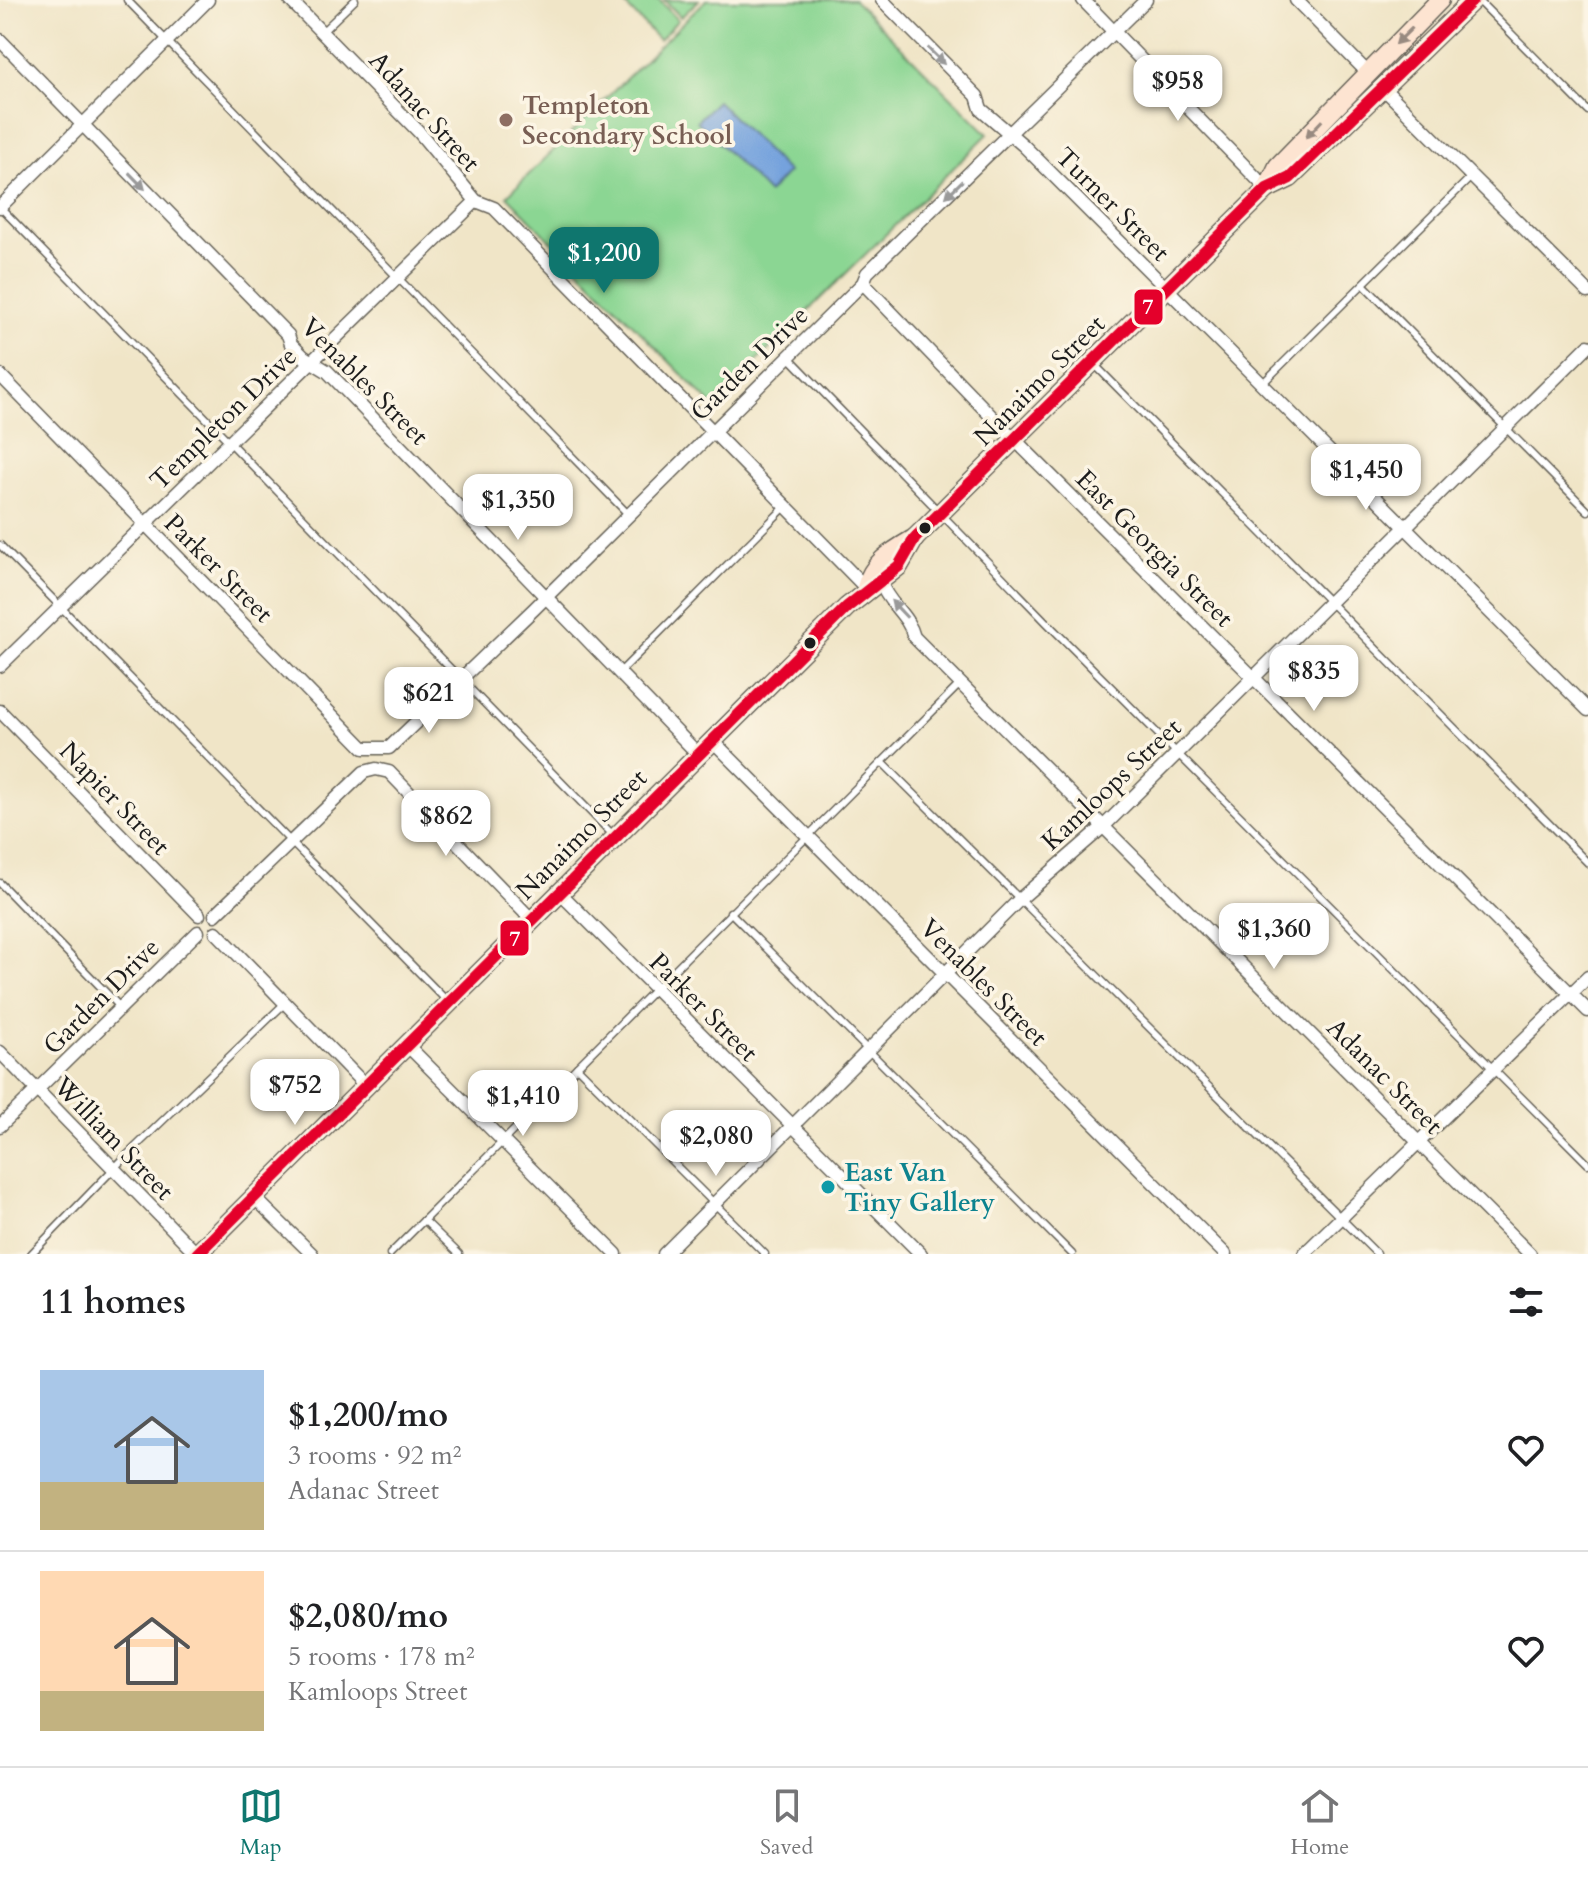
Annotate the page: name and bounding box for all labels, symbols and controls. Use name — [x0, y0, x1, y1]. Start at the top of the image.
one-way arrow — [1395, 26, 1414, 45]
street label: Adanac Street — [361, 44, 488, 179]
one-way arrow — [927, 46, 945, 65]
pin: $958 — [1131, 55, 1225, 123]
text: $958 — [1151, 63, 1205, 98]
place label: Templeton Secondary School — [522, 88, 733, 153]
marker: Templeton Secondary School — [497, 111, 515, 129]
one-way arrow — [1305, 119, 1324, 138]
street label: Turner Street — [1048, 140, 1177, 269]
one-way arrow — [128, 171, 146, 190]
one-way arrow — [945, 180, 964, 198]
pin: $1,200 — [539, 227, 669, 295]
text: $1,200 — [567, 235, 641, 270]
line badge: 7 — [1133, 288, 1164, 326]
text: 7 — [1142, 292, 1154, 322]
street label: Garden Drive — [683, 298, 816, 429]
street label: Nanaimo Street — [966, 307, 1113, 454]
street label: Venables Street — [293, 310, 436, 453]
street label: Templeton Drive — [142, 339, 305, 498]
pin: $1,450 — [1301, 444, 1431, 512]
text: $1,450 — [1329, 452, 1403, 487]
street label: East Georgia Street — [1068, 462, 1241, 635]
pin: $1,350 — [453, 474, 583, 542]
text: $1,350 — [481, 482, 555, 517]
street label: Parker Street — [156, 506, 281, 631]
unlabelled marker — [917, 520, 933, 536]
one-way arrow — [890, 600, 908, 619]
unlabelled marker — [802, 635, 818, 651]
pin: $835 — [1267, 645, 1361, 713]
text: $835 — [1287, 653, 1341, 688]
pin: $621 — [382, 667, 476, 735]
text: $621 — [402, 675, 456, 710]
street label: Kamloops Street — [1034, 710, 1189, 858]
street label: Napier Street — [52, 734, 178, 863]
street label: Nanaimo Street — [508, 761, 655, 908]
pin: $862 — [399, 790, 493, 858]
text: $862 — [419, 798, 473, 833]
pin: $1,360 — [1209, 903, 1339, 971]
street label: Venables Street — [912, 911, 1055, 1054]
text: $1,360 — [1237, 911, 1311, 946]
line badge: 7 — [499, 919, 530, 957]
text: 7 — [509, 924, 521, 954]
street label: Garden Drive — [35, 930, 167, 1062]
street label: Parker Street — [641, 945, 766, 1070]
street label: Adanac Street — [1319, 1011, 1450, 1142]
pin: $752 — [248, 1059, 342, 1127]
text: $752 — [268, 1067, 322, 1102]
street label: William Street — [45, 1068, 182, 1208]
pin: $1,410 — [458, 1070, 588, 1138]
text: $1,410 — [486, 1078, 560, 1113]
pin: $2,080 — [651, 1110, 781, 1178]
text: $2,080 — [679, 1118, 753, 1153]
place label: East Van Tiny Gallery — [844, 1155, 995, 1220]
marker: East Van Tiny Gallery — [819, 1178, 837, 1196]
text: 11 homes — [40, 1279, 186, 1325]
icon: filters — [1504, 1280, 1548, 1324]
text: $1,200/mo — [288, 1392, 448, 1438]
icon: home — [104, 1402, 200, 1498]
icon: heart — [1504, 1428, 1548, 1472]
text: 3 rooms · 92 m² — [288, 1438, 461, 1473]
text: Adanac Street — [288, 1473, 439, 1508]
text: $2,080/mo — [288, 1593, 448, 1639]
icon: home — [104, 1603, 200, 1699]
icon: heart — [1504, 1629, 1548, 1673]
text: 5 rooms · 178 m² — [288, 1639, 475, 1674]
text: Kamloops Street — [288, 1674, 467, 1709]
tab: Map — [239, 1784, 283, 1862]
tab: Saved — [760, 1784, 813, 1862]
tab: Home — [1290, 1784, 1349, 1862]

